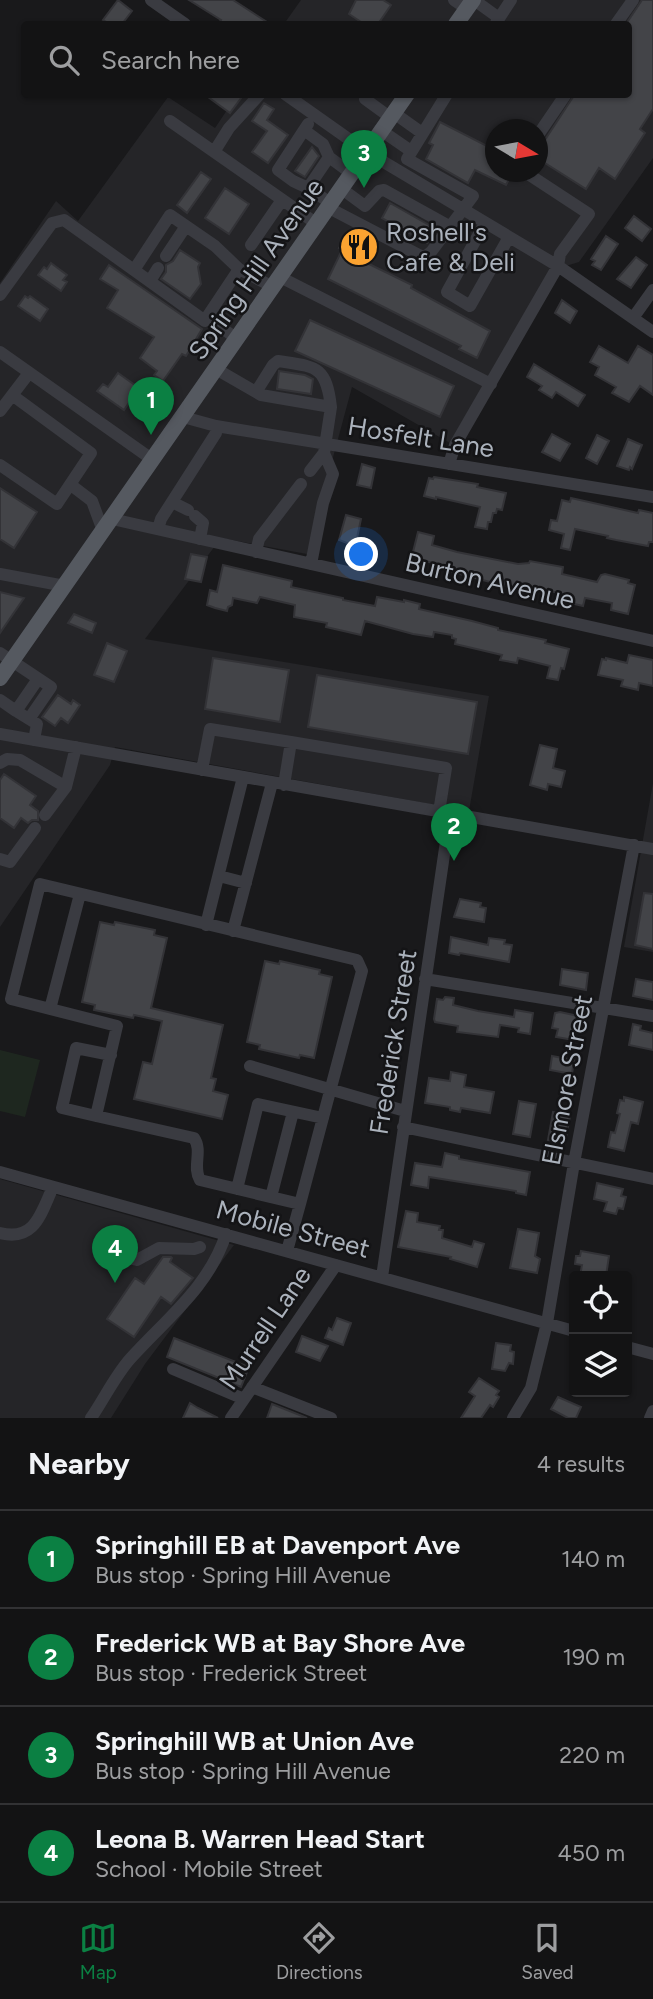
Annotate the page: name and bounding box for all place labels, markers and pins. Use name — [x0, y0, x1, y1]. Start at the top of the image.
pin: 3 — [341, 130, 387, 188]
place label: Roshell's Cafe & Deli — [386, 216, 515, 278]
restaurant icon: Roshell's Cafe & Deli — [338, 226, 380, 268]
pin: 1 — [128, 377, 174, 435]
pin: 2 — [431, 803, 477, 861]
pin: 4 — [92, 1225, 138, 1283]

